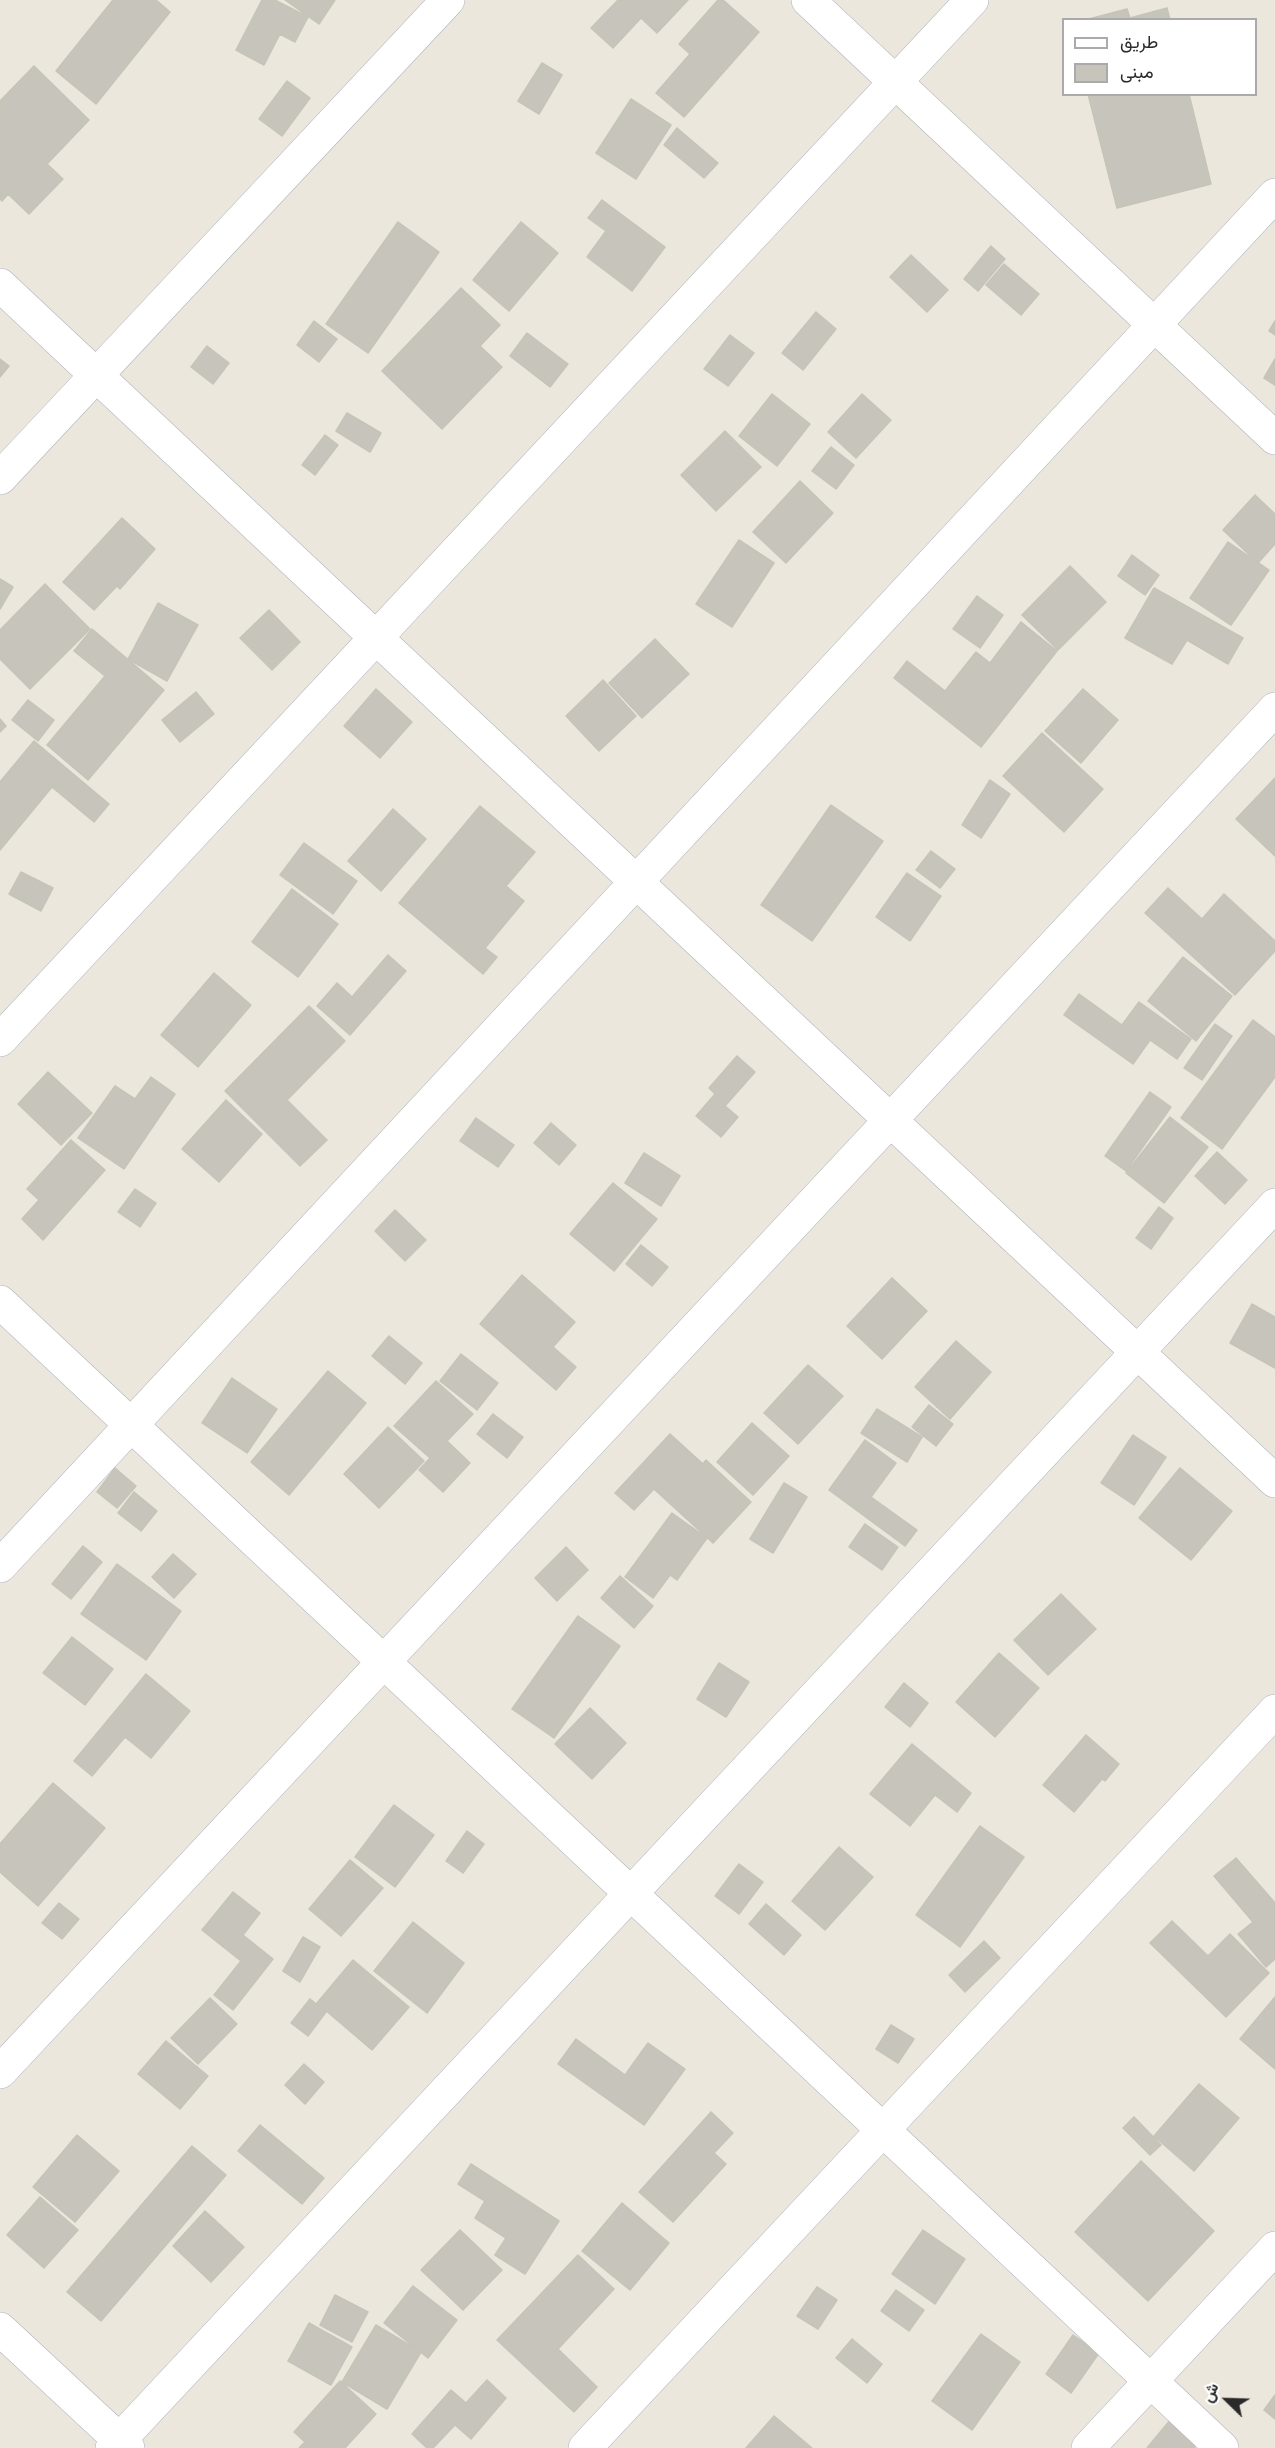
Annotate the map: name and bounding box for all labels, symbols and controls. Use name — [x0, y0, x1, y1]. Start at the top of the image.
legend — [1062, 18, 1257, 96]
text: طريق — [1120, 29, 1158, 54]
text: مبنى — [1120, 59, 1154, 84]
north arrow — [1197, 2370, 1257, 2430]
text: ش — [1196, 2379, 1224, 2406]

